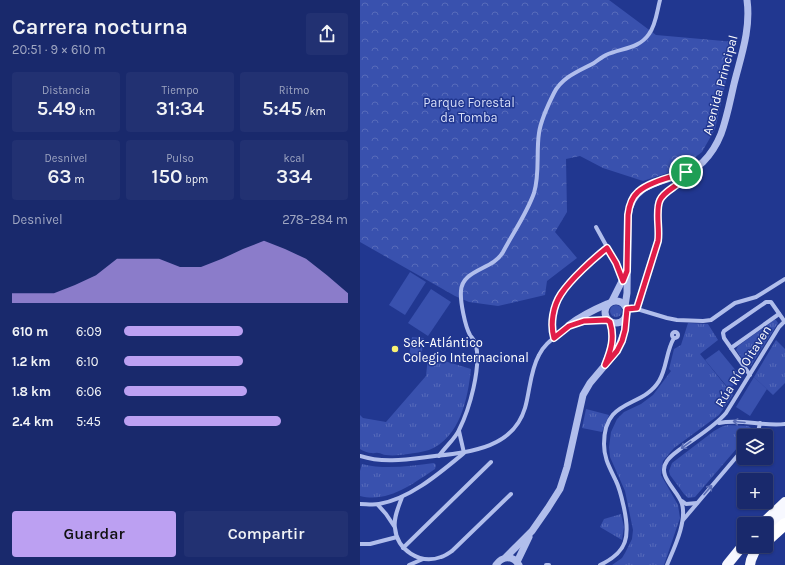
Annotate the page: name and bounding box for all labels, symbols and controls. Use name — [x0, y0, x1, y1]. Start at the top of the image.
button: share — [306, 13, 348, 55]
text: Carrera nocturna — [12, 14, 188, 40]
street label: Avenida Principal — [699, 33, 741, 137]
text: 20:51 · 9 × 610 m — [12, 42, 106, 57]
text: Distancia — [42, 84, 90, 97]
text: Tiempo — [161, 84, 199, 97]
text: Ritmo — [279, 84, 309, 97]
park label: Parque Forestal da Tomba — [423, 95, 515, 125]
text: 5.49 — [37, 97, 76, 120]
text: 31:34 — [156, 97, 204, 120]
text: 5:45 — [262, 97, 302, 120]
text: km — [76, 105, 95, 118]
text: /km — [302, 105, 326, 118]
text: Desnivel — [45, 152, 87, 165]
text: Pulso — [166, 152, 194, 165]
text: kcal — [283, 152, 305, 165]
pin — [669, 155, 703, 189]
icon: arrive — [675, 161, 697, 183]
text: 63 — [47, 165, 72, 188]
text: 150 — [152, 165, 183, 188]
text: 334 — [276, 165, 312, 188]
text: m — [72, 173, 85, 186]
text: bpm — [183, 173, 208, 186]
text: Desnivel — [12, 212, 63, 227]
text: 278–284 m — [282, 212, 348, 227]
street label: Rúa Río Oitaven — [712, 322, 774, 410]
text: 610 m — [12, 324, 48, 339]
text: 6:09 — [76, 324, 102, 339]
place label: Sek-Atlántico Colegio Internacional — [403, 335, 529, 365]
marker: Sek-Atlántico Colegio Internacional — [390, 344, 400, 354]
text: 1.2 km — [12, 354, 51, 369]
text: 6:10 — [76, 354, 98, 369]
text: 1.8 km — [12, 384, 51, 399]
text: 6:06 — [76, 384, 102, 399]
text: 2.4 km — [12, 414, 54, 429]
text: 5:45 — [76, 414, 101, 429]
one-way arrow — [733, 418, 746, 425]
map controls — [737, 429, 773, 553]
button: layers — [737, 429, 773, 465]
one-way arrow — [681, 441, 692, 449]
button: + — [737, 473, 773, 509]
one-way arrow — [703, 485, 712, 496]
button: Guardar — [12, 511, 176, 557]
button: Compartir — [184, 511, 348, 557]
button: − — [737, 517, 773, 553]

